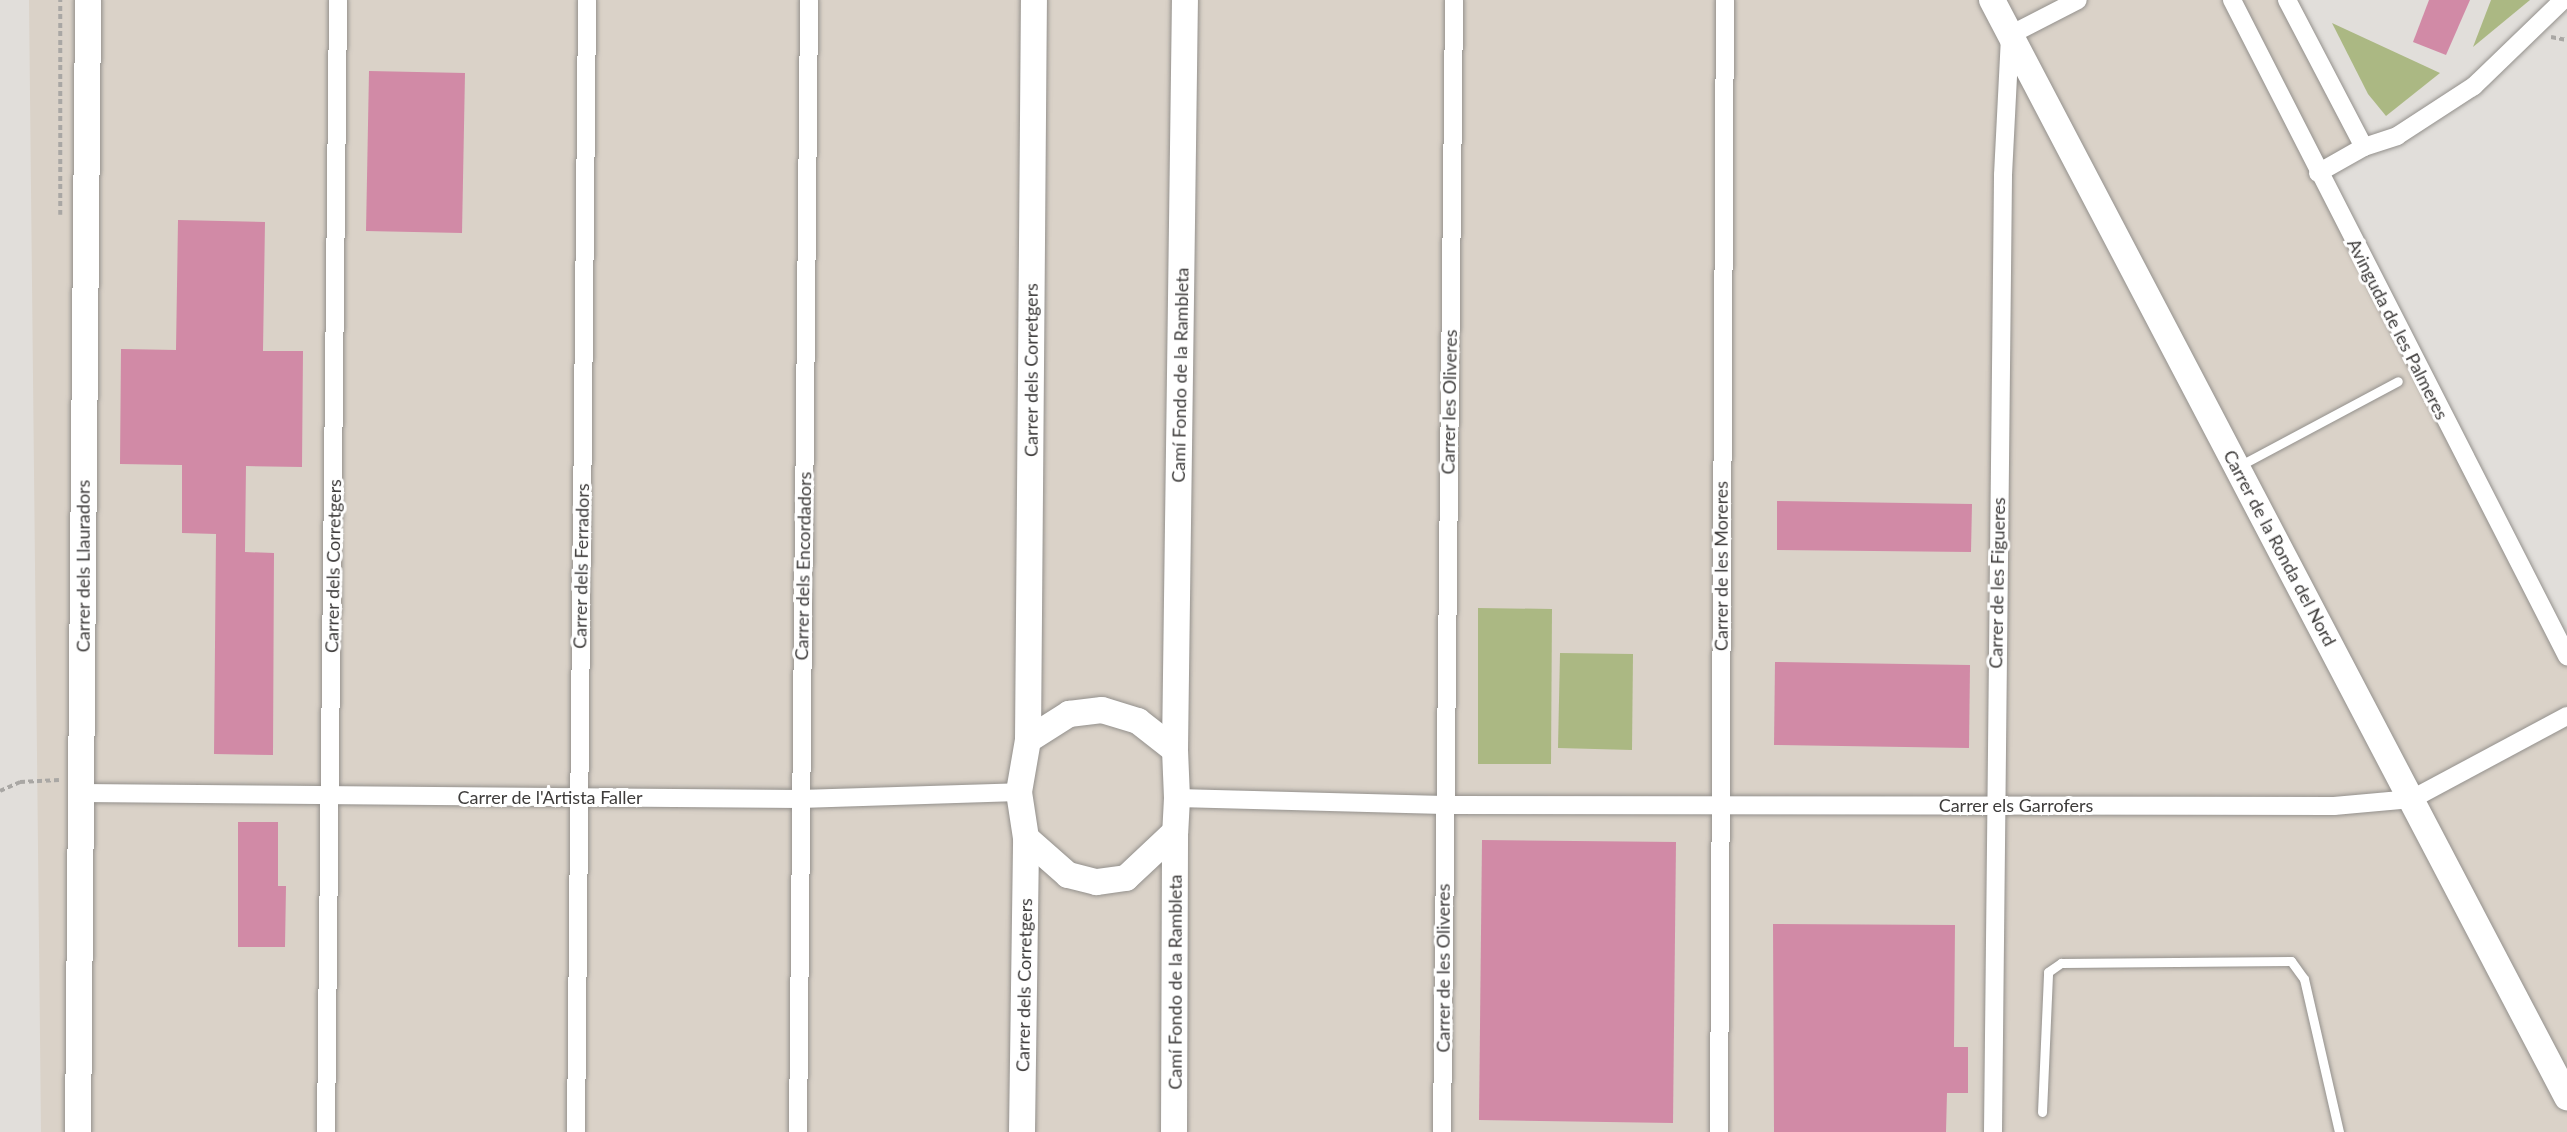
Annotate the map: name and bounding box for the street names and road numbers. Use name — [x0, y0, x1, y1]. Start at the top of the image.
street label: Avinguda de les Palmeres — [2343, 235, 2453, 423]
street label: Camí Fondo de la Rambleta — [1167, 267, 1193, 483]
street label: Carrer dels Corretgers — [1020, 283, 1042, 457]
street label: Carrer les Oliveres — [1437, 329, 1461, 475]
street label: Carrer de la Ronda del Nord — [2219, 446, 2341, 650]
street label: Carrer dels Encordadors — [791, 471, 815, 661]
street label: Carrer dels Llauradors — [72, 479, 94, 653]
street label: Carrer dels Corretgers — [321, 479, 345, 653]
street label: Carrer de les Moreres — [1710, 481, 1732, 651]
street label: Carrer dels Ferradors — [569, 483, 593, 649]
street label: Carrer de les Figueres — [1985, 497, 2009, 669]
street label: Carrer de l'Artista Faller — [457, 786, 643, 808]
street label: Carrer els Garrofers — [1938, 794, 2094, 816]
street label: Camí Fondo de la Rambleta — [1164, 874, 1186, 1090]
street label: Carrer de les Oliveres — [1432, 883, 1454, 1053]
street label: Carrer dels Corretgers — [1012, 898, 1036, 1072]

